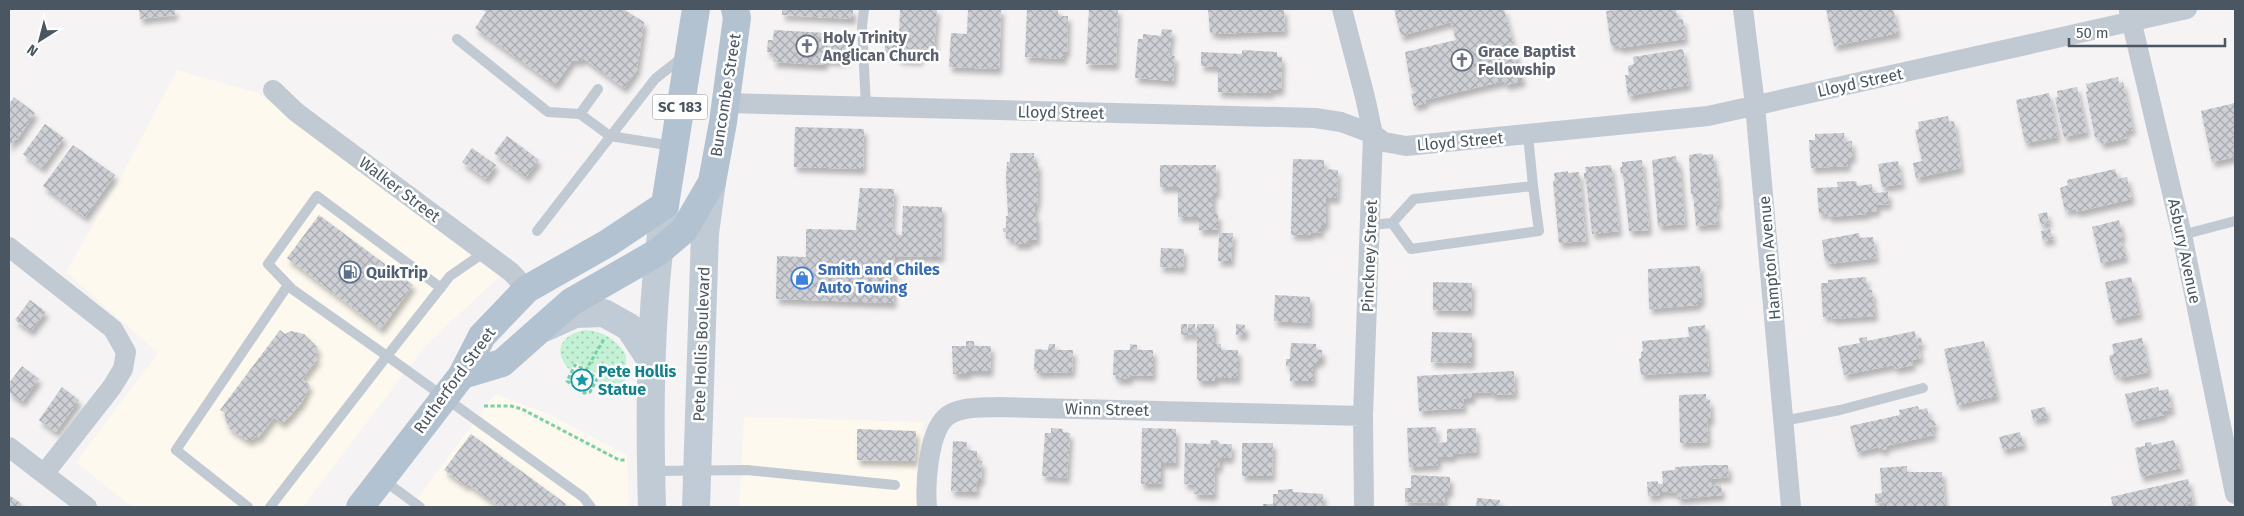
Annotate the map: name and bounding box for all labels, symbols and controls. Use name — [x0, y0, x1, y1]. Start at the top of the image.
north arrow — [15, 15, 65, 65]
scale bar — [2069, 15, 2225, 47]
text: 50 m — [2076, 24, 2109, 42]
place label: Holy Trinity Anglican Church — [822, 28, 939, 65]
street label: Buncombe Street — [706, 32, 745, 158]
church icon: Holy Trinity Anglican Church — [795, 34, 819, 58]
text: N — [24, 41, 41, 60]
place label: Grace Baptist Fellowship — [1478, 42, 1577, 79]
church icon: Grace Baptist Fellowship — [1450, 48, 1474, 72]
street label: Lloyd Street — [1816, 64, 1905, 101]
road number: SC 183 — [652, 94, 708, 120]
street label: Lloyd Street — [1017, 102, 1105, 123]
street label: Lloyd Street — [1416, 128, 1504, 155]
street label: Walker Street — [355, 153, 444, 226]
street label: Hampton Avenue — [1755, 195, 1784, 321]
street label: Asbury Avenue — [2164, 197, 2205, 305]
street label: Pinckney Street — [1358, 199, 1381, 313]
fuel station icon: QuikTrip — [338, 260, 362, 284]
place label: Smith and Chiles Auto Towing — [817, 260, 940, 297]
place label: QuikTrip — [366, 263, 428, 282]
street label: Pete Hollis Boulevard — [689, 266, 714, 422]
shop icon: Smith and Chiles Auto Towing — [790, 266, 814, 290]
street label: Rutherford Street — [410, 323, 499, 437]
place label: Pete Hollis Statue — [598, 362, 676, 399]
place icon: Pete Hollis Statue — [570, 368, 594, 392]
street label: Winn Street — [1065, 399, 1149, 420]

